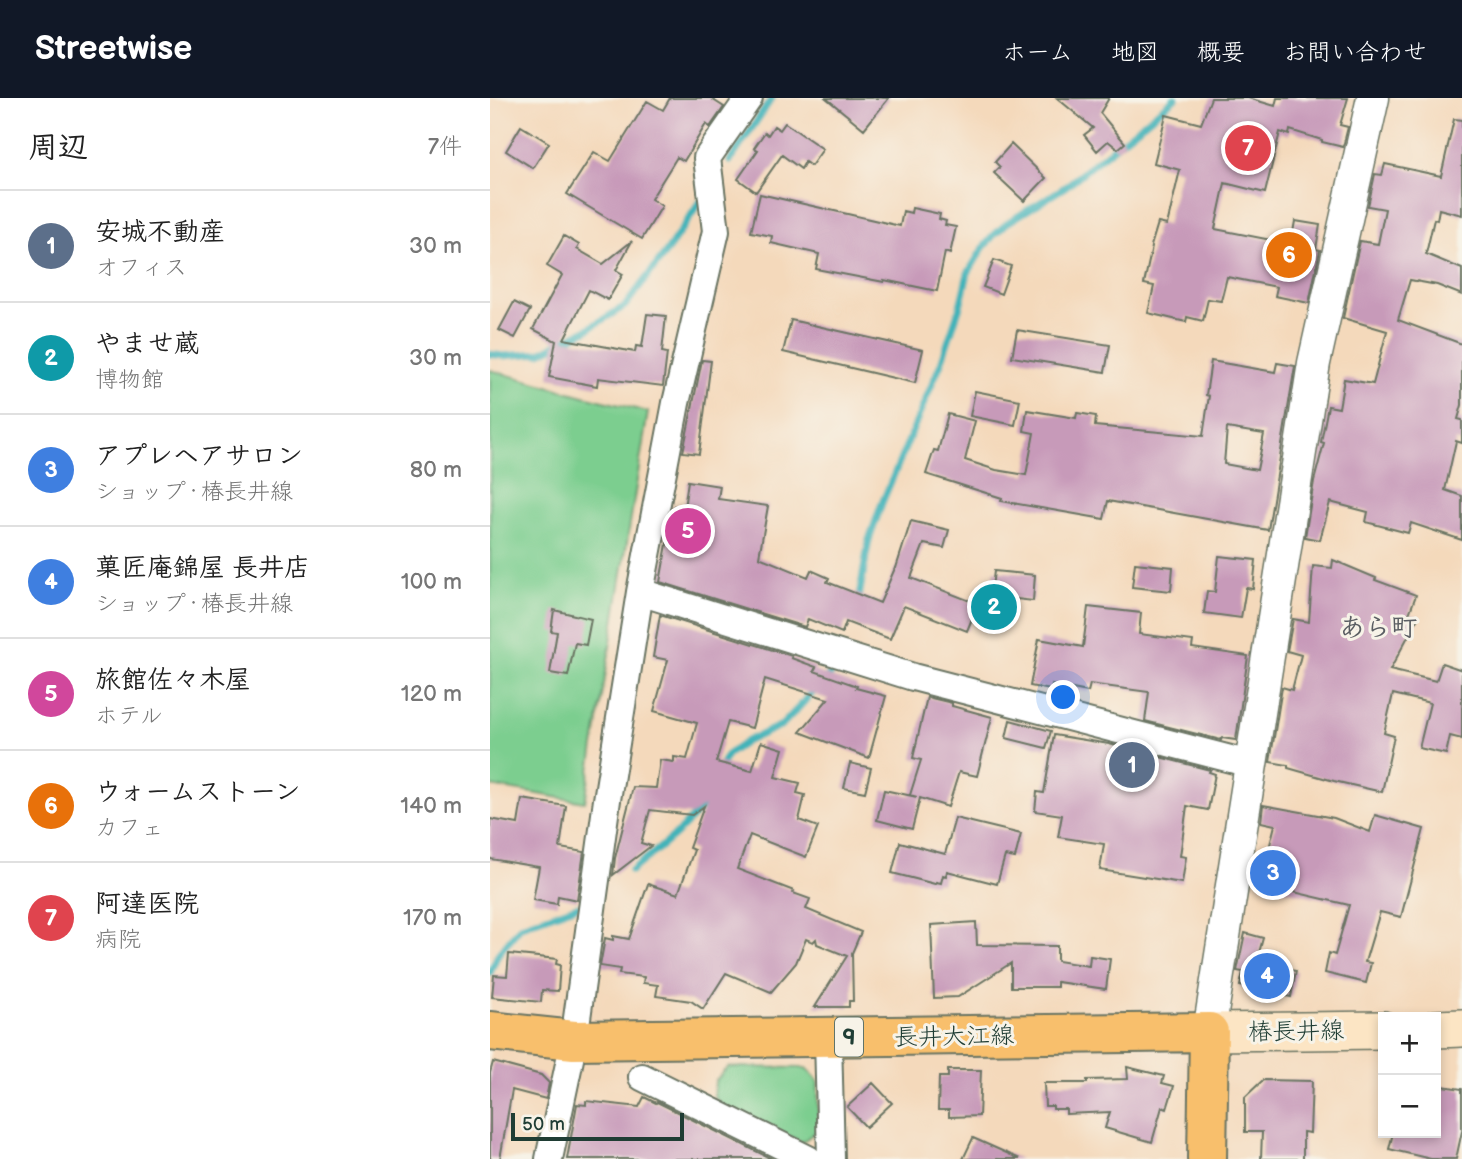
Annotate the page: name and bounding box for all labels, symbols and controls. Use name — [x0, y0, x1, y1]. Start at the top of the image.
text: Streetwise — [35, 29, 192, 69]
text: ホーム — [1002, 38, 1073, 67]
text: 地図 — [1111, 38, 1159, 67]
text: 概要 — [1197, 38, 1245, 67]
text: お問い合わせ — [1283, 38, 1427, 67]
pin: 7 — [1225, 122, 1271, 174]
text: 周辺 — [28, 130, 88, 166]
text: 7件 — [428, 133, 462, 161]
text: 安城不動産 — [95, 217, 225, 248]
pin: 6 — [1266, 229, 1312, 281]
text: 1 — [46, 232, 56, 260]
text: 30 m — [409, 232, 462, 260]
text: オフィス — [95, 254, 187, 282]
text: やませ蔵 — [95, 329, 200, 360]
text: 2 — [44, 344, 58, 372]
text: 30 m — [409, 344, 462, 372]
text: 博物館 — [95, 366, 164, 394]
text: アプレヘアサロン — [95, 441, 303, 472]
text: 3 — [44, 456, 58, 484]
text: 80 m — [410, 456, 462, 484]
text: ショップ · 椿長井線 — [95, 478, 293, 506]
pin: 5 — [665, 505, 711, 557]
text: 菓匠庵錦屋 長井店 — [95, 553, 310, 584]
text: 4 — [44, 568, 58, 596]
text: 100 m — [401, 568, 462, 596]
pin: 2 — [971, 581, 1017, 633]
text: ショップ · 椿長井線 — [95, 590, 293, 618]
district label: あら町 — [1339, 613, 1417, 644]
text: 旅館佐々木屋 — [95, 665, 251, 696]
text: 5 — [44, 680, 58, 708]
text: 120 m — [401, 680, 462, 708]
your location — [1046, 680, 1080, 714]
text: ホテル — [95, 702, 163, 730]
pin: 1 — [1109, 739, 1155, 791]
text: ウォームストーン — [95, 777, 300, 808]
text: 6 — [44, 792, 58, 820]
text: 140 m — [400, 792, 462, 820]
text: カフェ — [95, 814, 164, 842]
pin: 3 — [1250, 847, 1296, 899]
text: 阿達医院 — [95, 889, 199, 920]
text: 7 — [45, 904, 57, 932]
text: 170 m — [403, 904, 462, 932]
text: 病院 — [95, 926, 141, 954]
pin: 4 — [1244, 950, 1290, 1002]
map controls — [1378, 1012, 1441, 1138]
button: + — [1378, 1012, 1441, 1075]
street label: 椿長井線 — [1248, 1016, 1344, 1047]
road number: 9 — [835, 1018, 863, 1056]
street label: 長井大江線 — [894, 1021, 1014, 1052]
button: − — [1378, 1075, 1441, 1138]
scale bar — [511, 1110, 684, 1142]
text: 50 m — [522, 1113, 565, 1136]

